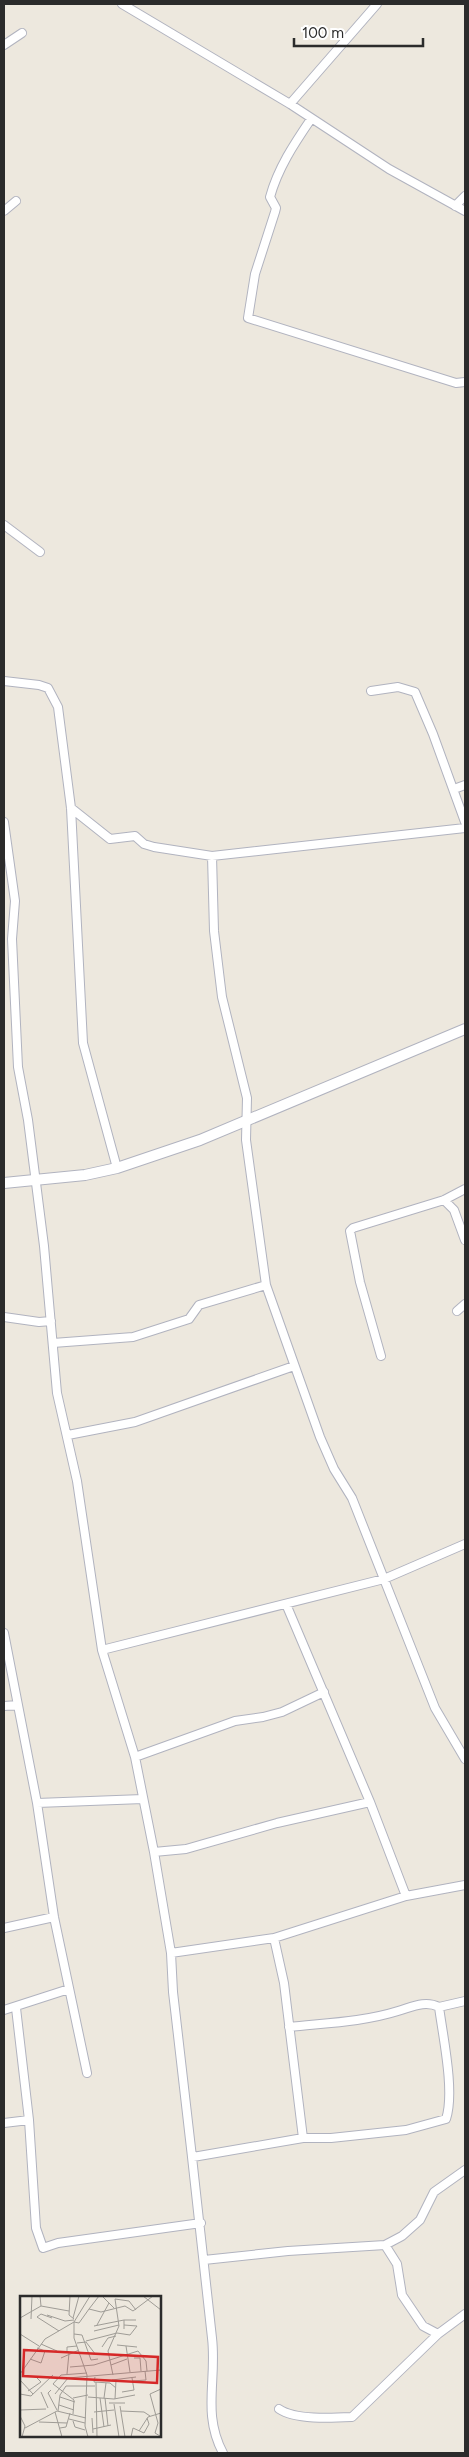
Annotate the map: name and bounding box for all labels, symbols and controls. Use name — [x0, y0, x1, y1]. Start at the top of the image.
scale bar — [294, 15, 423, 47]
text: 100 m — [302, 24, 344, 42]
inset map — [20, 2296, 161, 2437]

